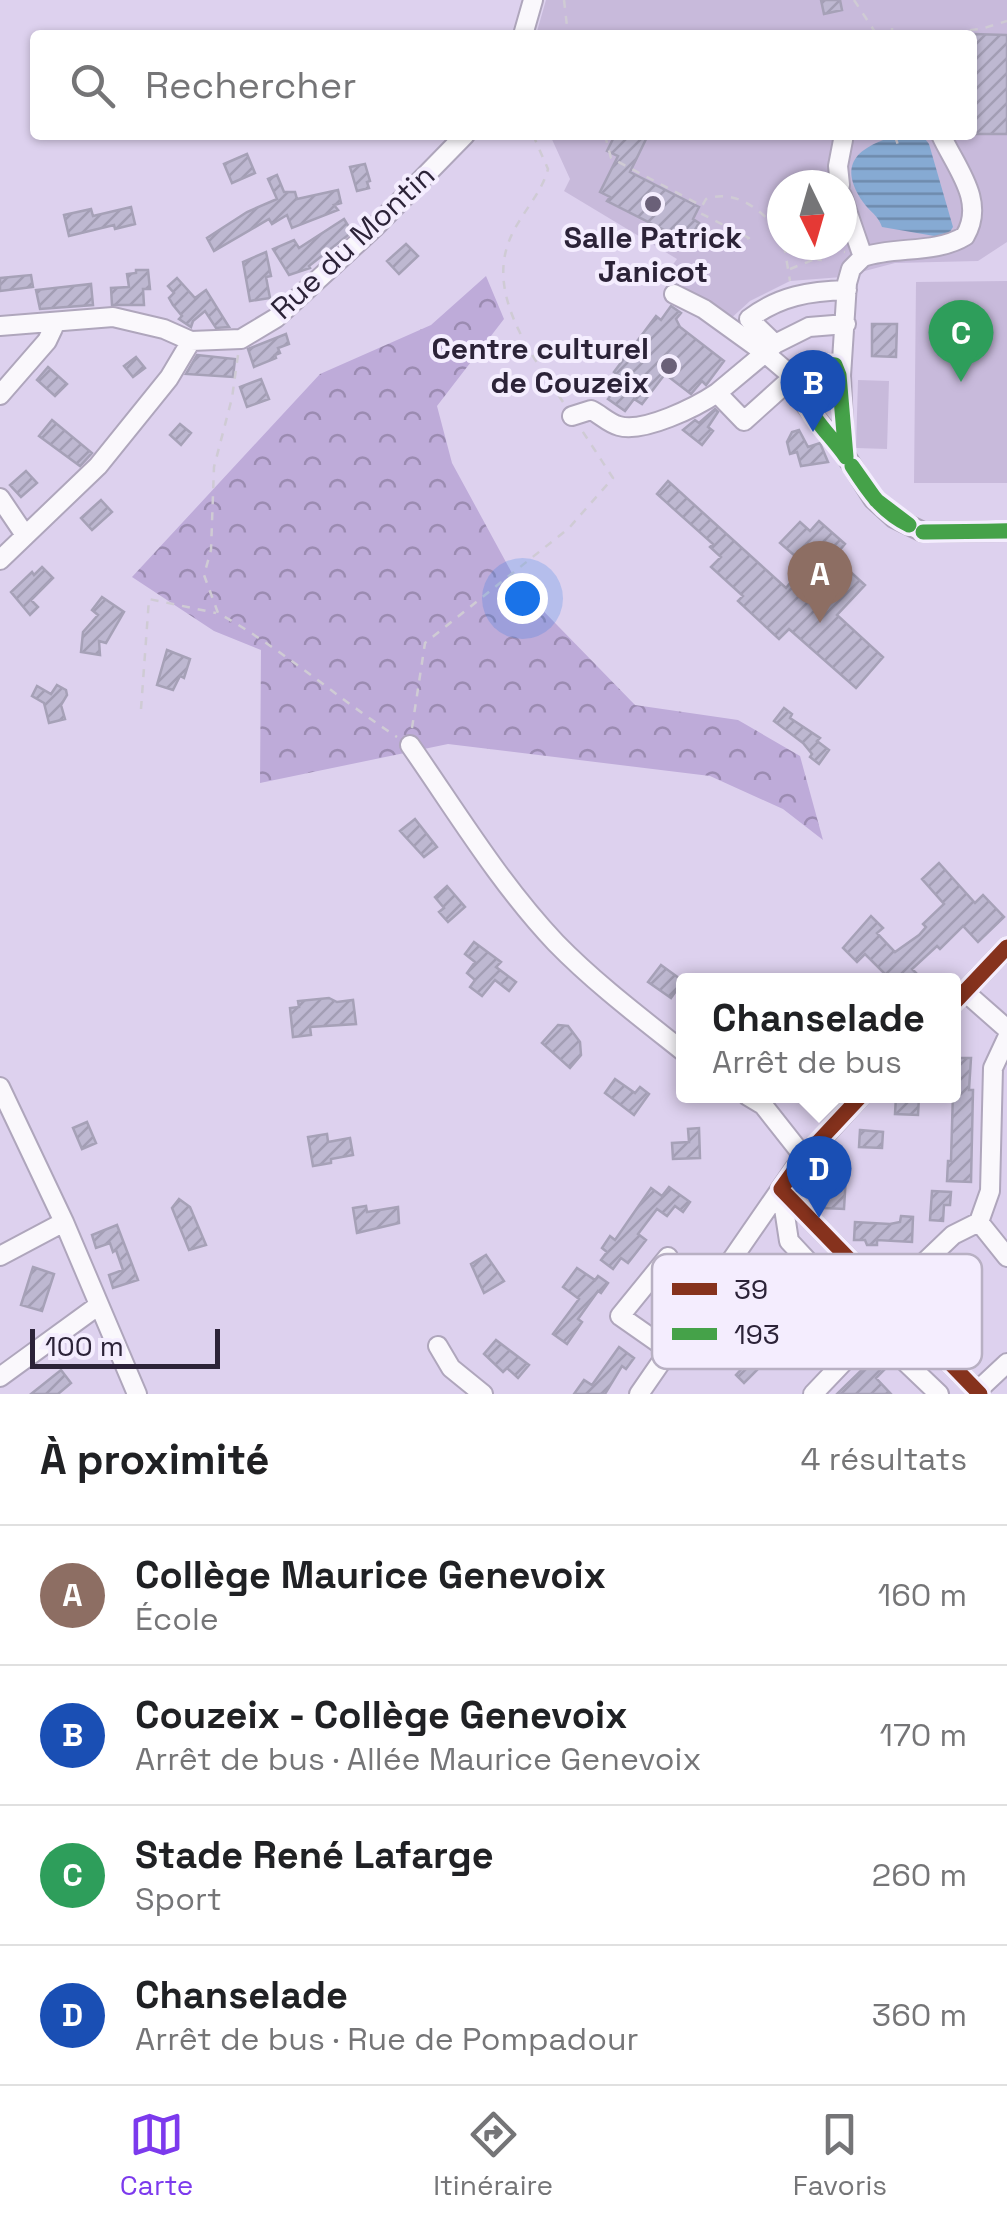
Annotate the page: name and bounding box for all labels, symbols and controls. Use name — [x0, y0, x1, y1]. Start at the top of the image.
search box — [30, 30, 977, 140]
icon: search — [65, 58, 120, 113]
text: Rechercher — [145, 61, 356, 109]
street label: Rue du Montin — [263, 156, 443, 328]
north arrow — [767, 170, 857, 260]
marker: Salle Patrick Janicot — [642, 193, 664, 215]
place label: Salle Patrick Janicot — [564, 218, 742, 291]
pin: C — [928, 300, 994, 382]
place label: Centre culturel de Couzeix — [432, 329, 649, 402]
pin: B — [780, 350, 846, 432]
marker: Centre culturel de Couzeix — [658, 355, 680, 377]
pin: A — [788, 540, 852, 623]
your location — [497, 573, 548, 624]
popup — [676, 973, 961, 1103]
text: Chanselade — [712, 994, 925, 1042]
text: Arrêt de bus — [712, 1042, 902, 1082]
pin: D — [786, 1136, 852, 1218]
legend — [652, 1254, 982, 1369]
text: 39 — [734, 1271, 768, 1307]
text: 193 — [734, 1316, 780, 1352]
scale bar — [30, 1324, 220, 1368]
text: 100 m — [45, 1328, 124, 1364]
text: À proximité — [40, 1433, 270, 1486]
text: 4 résultats — [800, 1439, 967, 1479]
text: Collège Maurice Genevoix — [135, 1551, 606, 1599]
text: A — [62, 1575, 83, 1615]
text: 160 m — [878, 1575, 967, 1615]
text: École — [135, 1599, 219, 1639]
text: Couzeix - Collège Genevoix — [135, 1691, 628, 1739]
text: B — [62, 1715, 83, 1755]
text: 170 m — [880, 1715, 967, 1755]
text: Arrêt de bus · Allée Maurice Genevoix — [135, 1739, 701, 1779]
text: Stade René Lafarge — [135, 1831, 494, 1879]
text: C — [62, 1855, 83, 1895]
text: 260 m — [872, 1855, 967, 1895]
text: Sport — [135, 1879, 222, 1919]
text: Chanselade — [135, 1971, 348, 2019]
text: D — [62, 1995, 83, 2035]
text: 360 m — [872, 1995, 967, 2035]
text: Arrêt de bus · Rue de Pompadour — [135, 2019, 639, 2059]
tab: Carte — [120, 2107, 193, 2203]
tab: Itinéraire — [433, 2107, 553, 2203]
tab: Favoris — [793, 2107, 887, 2203]

